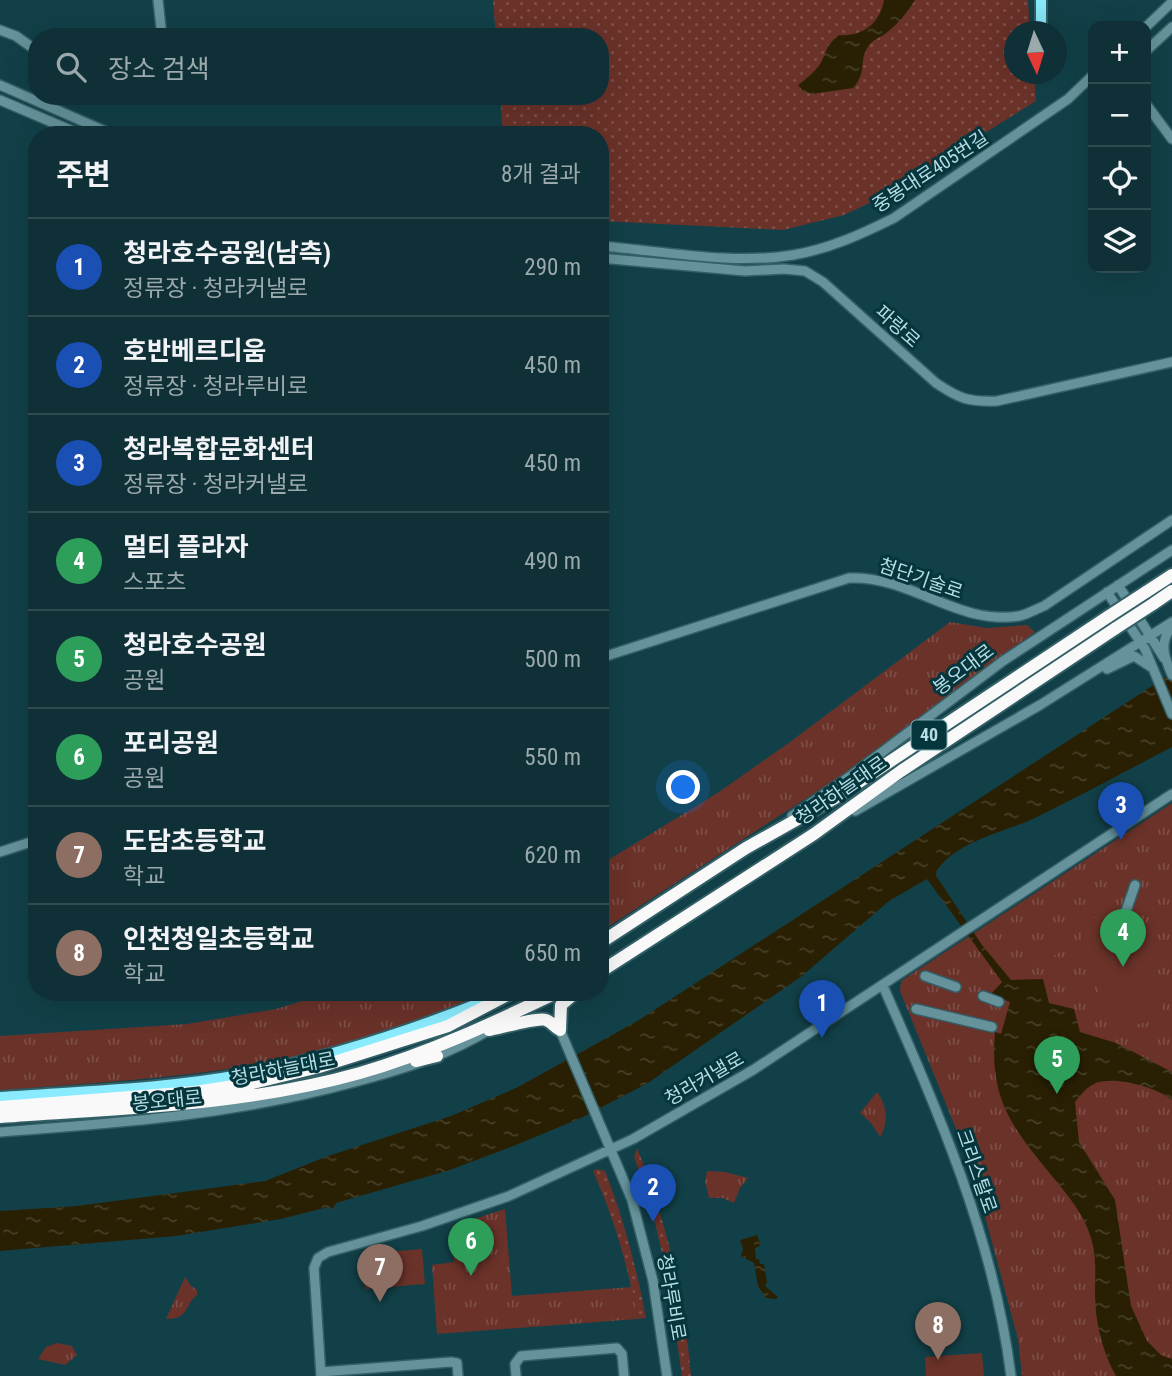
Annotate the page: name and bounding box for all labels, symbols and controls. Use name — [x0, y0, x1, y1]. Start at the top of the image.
north arrow — [1004, 21, 1067, 84]
map controls — [1088, 21, 1151, 273]
button: + — [1088, 21, 1151, 84]
search box — [28, 28, 609, 105]
icon: search — [52, 48, 90, 86]
text: 장소 검색 — [108, 54, 210, 84]
button: − — [1088, 84, 1151, 147]
street label: 중봉대로405번길 — [868, 126, 992, 217]
button: locate — [1088, 147, 1151, 210]
text: 주변 — [56, 157, 111, 192]
text: 8개 결과 — [501, 161, 581, 188]
button: layers — [1088, 210, 1151, 273]
text: 청라호수공원(남측) — [123, 238, 331, 268]
text: 1 — [73, 254, 85, 281]
text: 290 m — [524, 254, 581, 281]
text: 정류장 · 청라커낼로 — [123, 275, 308, 302]
street label: 파랑로 — [870, 300, 925, 352]
text: 호반베르디움 — [123, 336, 267, 366]
text: 2 — [73, 352, 85, 379]
text: 450 m — [524, 352, 581, 379]
text: 정류장 · 청라루비로 — [123, 373, 308, 400]
text: 청라복합문화센터 — [123, 434, 314, 464]
text: 3 — [73, 450, 85, 477]
text: 450 m — [524, 450, 581, 477]
text: 정류장 · 청라커낼로 — [123, 471, 308, 498]
text: 멀티 플라자 — [123, 532, 249, 562]
text: 4 — [73, 548, 85, 575]
text: 490 m — [524, 548, 581, 575]
street label: 첨단기술로 — [876, 553, 966, 604]
text: 스포츠 — [123, 569, 186, 596]
text: 청라호수공원 — [123, 630, 267, 660]
street label: 봉오대로 — [928, 639, 998, 700]
text: 5 — [73, 646, 85, 673]
text: 500 m — [524, 646, 581, 673]
text: 공원 — [123, 667, 165, 694]
road number: 40 — [912, 720, 946, 750]
text: 포리공원 — [123, 728, 219, 758]
text: 6 — [73, 744, 85, 771]
text: 550 m — [524, 744, 581, 771]
street label: 청라하늘대로 — [792, 751, 891, 830]
text: 공원 — [123, 765, 165, 792]
your location — [666, 770, 700, 804]
pin: 3 — [1098, 782, 1144, 840]
text: 도담초등학교 — [123, 826, 267, 856]
text: 7 — [73, 842, 85, 869]
text: 620 m — [524, 842, 581, 869]
text: 학교 — [123, 863, 165, 890]
pin: 4 — [1100, 909, 1146, 967]
text: 인천청일초등학교 — [123, 924, 314, 954]
text: 8 — [73, 940, 85, 967]
text: 650 m — [524, 940, 581, 967]
text: 학교 — [123, 961, 165, 988]
pin: 1 — [799, 980, 845, 1038]
pin: 5 — [1034, 1036, 1080, 1094]
street label: 청라하늘대로 — [229, 1047, 337, 1090]
street label: 청라커낼로 — [661, 1047, 748, 1110]
street label: 봉오대로 — [131, 1085, 203, 1116]
street label: 크리스탈로 — [951, 1126, 1002, 1216]
pin: 2 — [630, 1164, 676, 1222]
pin: 6 — [448, 1218, 494, 1276]
pin: 7 — [357, 1244, 403, 1302]
street label: 청라루비로 — [653, 1252, 690, 1342]
pin: 8 — [915, 1302, 961, 1360]

